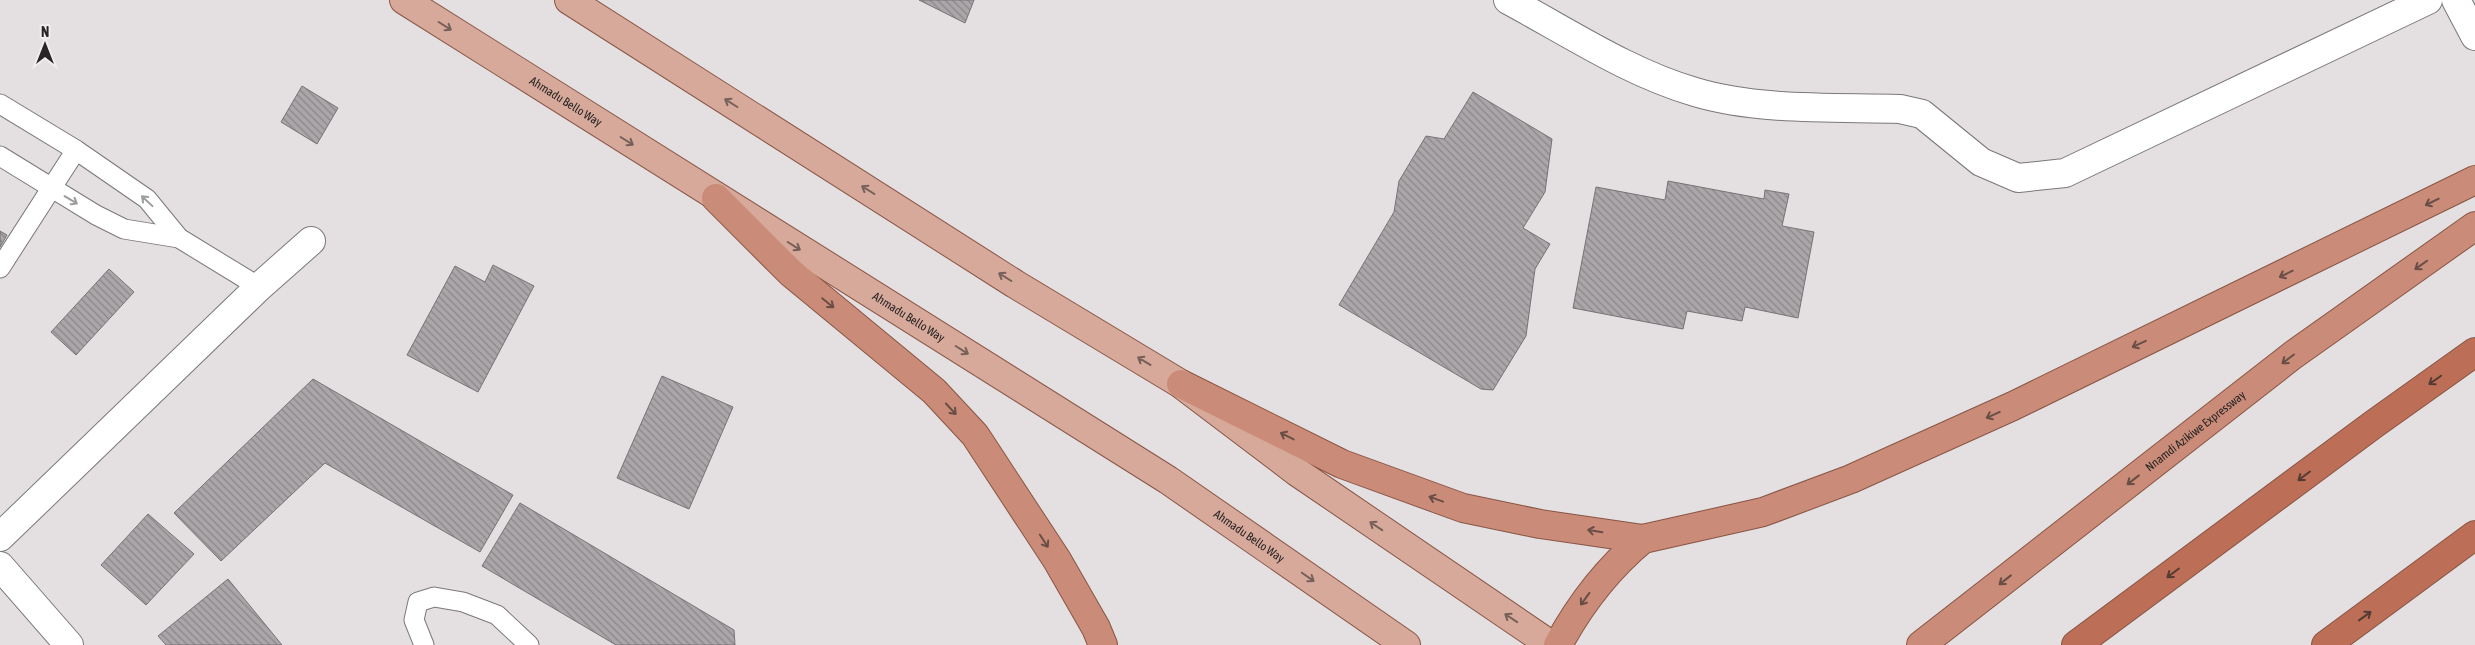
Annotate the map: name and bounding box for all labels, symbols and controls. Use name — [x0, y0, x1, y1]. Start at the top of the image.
north arrow — [20, 20, 70, 70]
one-way arrow — [438, 21, 452, 31]
text: N — [41, 24, 49, 40]
street label: Ahmadu Bello Way — [527, 74, 605, 130]
one-way arrow — [724, 98, 738, 108]
one-way arrow — [619, 137, 633, 147]
one-way arrow — [861, 185, 875, 195]
one-way arrow — [64, 195, 78, 205]
one-way arrow — [141, 195, 154, 207]
one-way arrow — [2424, 197, 2439, 207]
one-way arrow — [786, 242, 800, 252]
one-way arrow — [2414, 260, 2428, 270]
one-way arrow — [2279, 270, 2294, 279]
one-way arrow — [998, 272, 1012, 282]
street label: Ahmadu Bello Way — [870, 289, 947, 345]
one-way arrow — [821, 298, 834, 309]
one-way arrow — [2132, 340, 2147, 349]
one-way arrow — [954, 346, 968, 356]
one-way arrow — [2282, 353, 2295, 364]
one-way arrow — [1137, 356, 1151, 366]
one-way arrow — [2428, 375, 2442, 385]
street label: Nnamdi Azikiwe Expressway — [2143, 388, 2248, 474]
one-way arrow — [945, 402, 957, 415]
one-way arrow — [1986, 411, 2001, 421]
one-way arrow — [1279, 431, 1294, 441]
one-way arrow — [2297, 471, 2311, 481]
one-way arrow — [2126, 475, 2140, 485]
one-way arrow — [1429, 494, 1445, 503]
street label: Ahmadu Bello Way — [1211, 507, 1287, 566]
one-way arrow — [1369, 521, 1383, 531]
one-way arrow — [1588, 526, 1604, 536]
one-way arrow — [1039, 534, 1050, 548]
one-way arrow — [2166, 568, 2180, 578]
one-way arrow — [1301, 573, 1315, 583]
one-way arrow — [1998, 574, 2011, 585]
one-way arrow — [1580, 592, 1591, 605]
one-way arrow — [2358, 611, 2372, 621]
one-way arrow — [1504, 612, 1518, 622]

